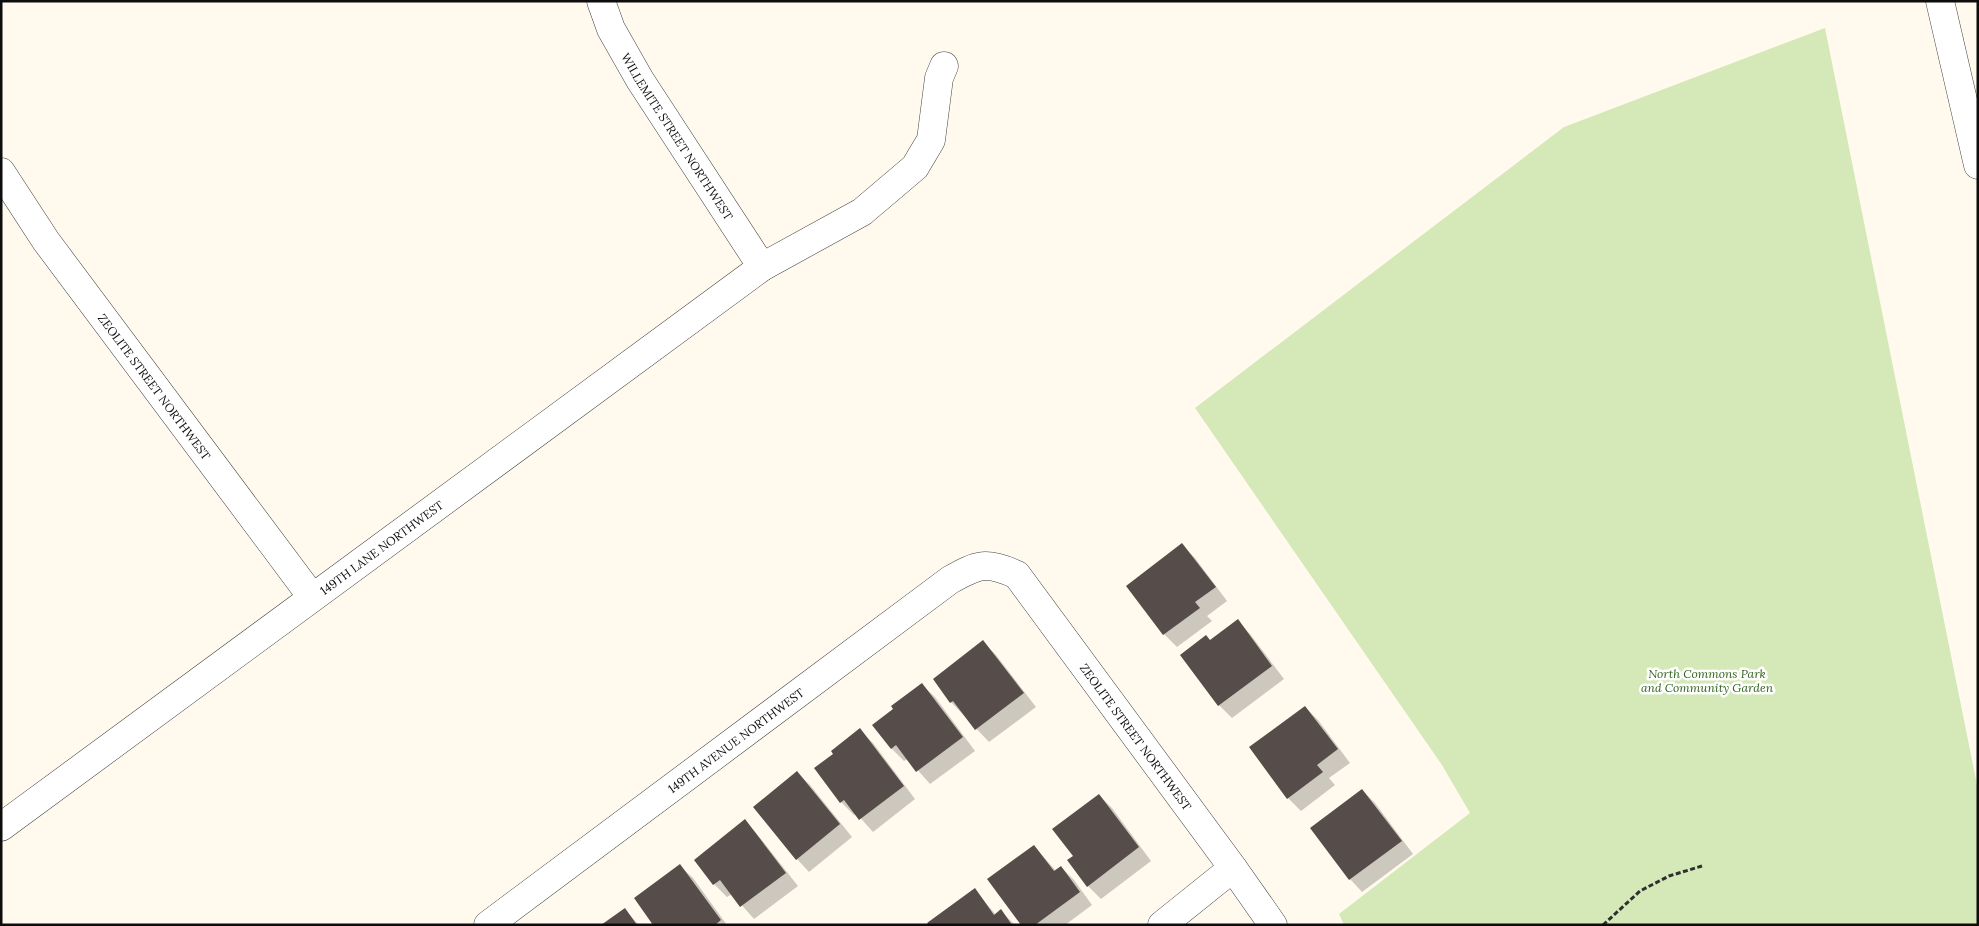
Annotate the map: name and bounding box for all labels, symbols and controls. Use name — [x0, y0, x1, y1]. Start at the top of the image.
street label: WILLEMITE STREET NORTHWEST — [619, 50, 737, 223]
street label: ZEOLITE STREET NORTHWEST — [95, 311, 214, 463]
street label: 149TH LANE NORTHWEST — [316, 497, 446, 598]
street label: ZEOLITE STREET NORTHWEST — [1077, 660, 1195, 813]
park label: North Commons Park and Community Garden — [1641, 666, 1774, 695]
street label: 149TH AVENUE NORTHWEST — [664, 684, 807, 796]

